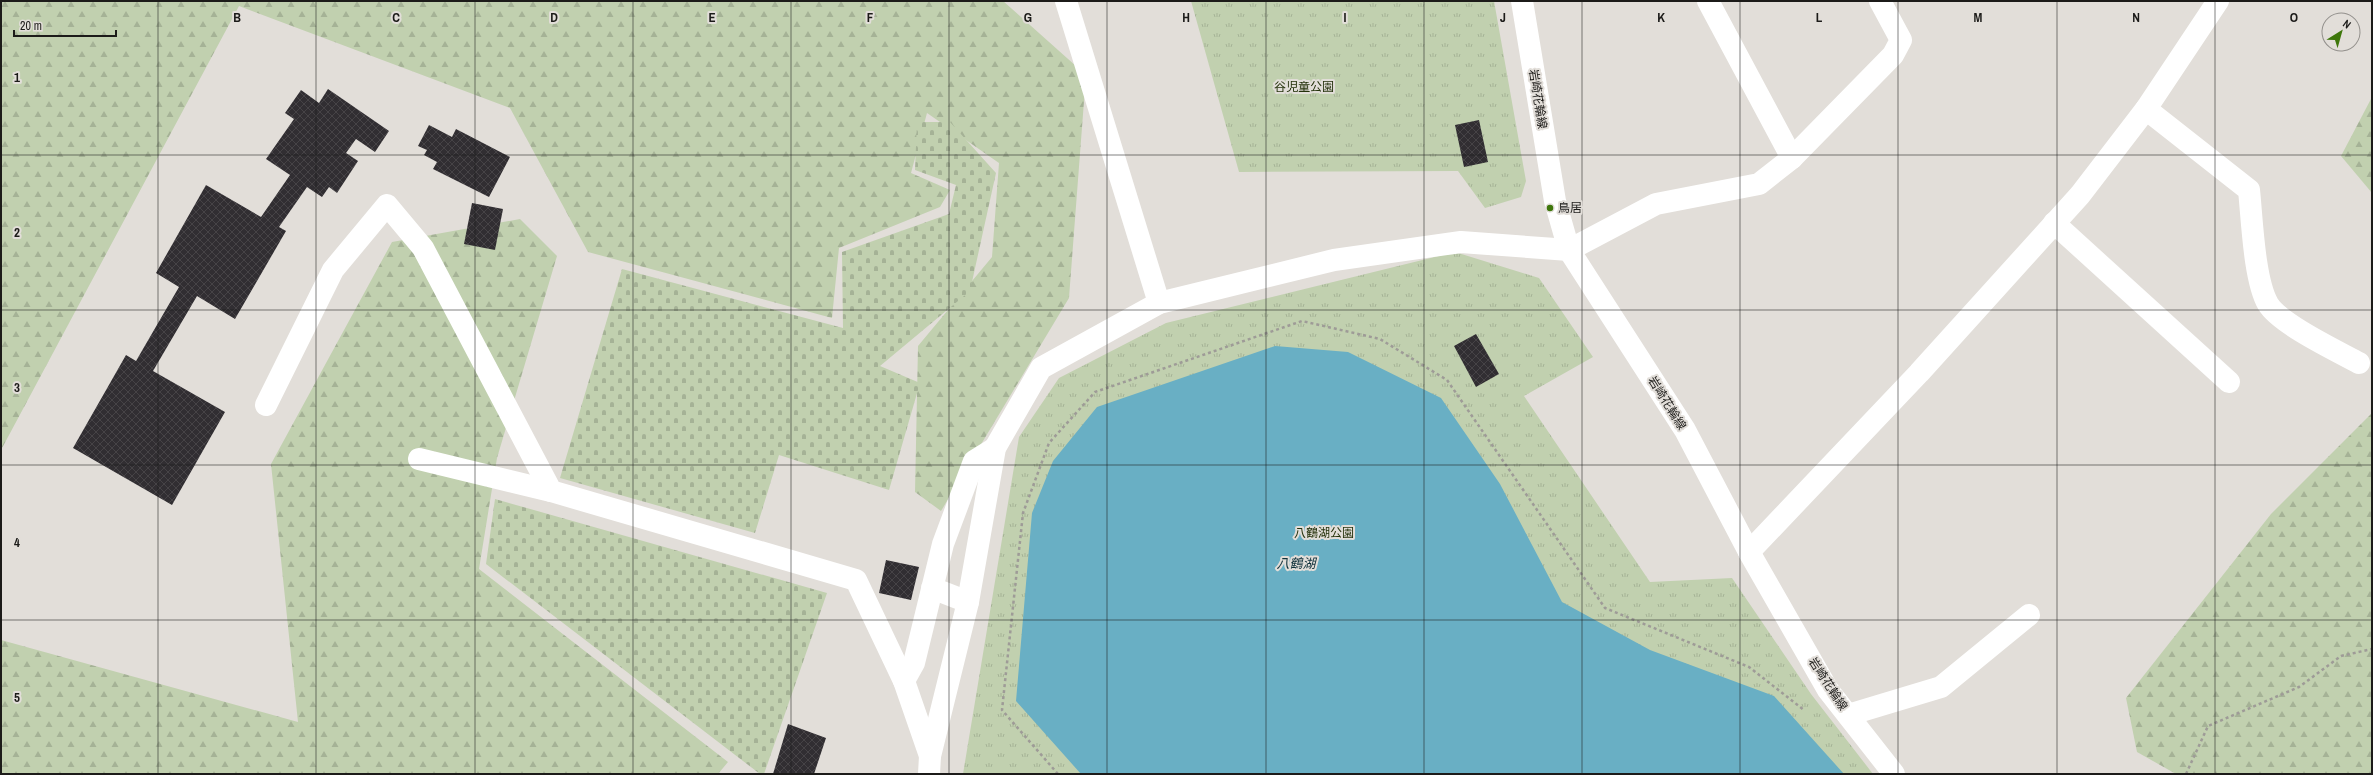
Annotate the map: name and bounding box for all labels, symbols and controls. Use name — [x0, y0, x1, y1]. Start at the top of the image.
text: B — [233, 9, 241, 26]
text: C — [392, 9, 400, 26]
text: D — [550, 9, 558, 26]
text: E — [708, 9, 716, 26]
text: F — [867, 9, 874, 26]
text: G — [1024, 9, 1032, 26]
text: H — [1182, 9, 1190, 26]
text: I — [1344, 9, 1347, 26]
text: J — [1500, 9, 1506, 26]
text: K — [1657, 9, 1665, 26]
text: L — [1816, 9, 1823, 26]
text: M — [1974, 9, 1983, 26]
text: N — [2132, 9, 2140, 26]
text: O — [2290, 9, 2298, 26]
scale bar — [14, 12, 116, 38]
north arrow — [2321, 12, 2361, 52]
text: N — [2340, 16, 2354, 32]
text: 20 m — [20, 18, 42, 34]
street label: 岩崎花輪線 — [1525, 68, 1551, 130]
text: 1 — [14, 69, 20, 86]
park label: 谷児童公園 — [1274, 79, 1334, 95]
place label: 鳥居 — [1558, 200, 1582, 216]
marker: 鳥居 — [1545, 203, 1555, 213]
text: 2 — [14, 224, 20, 241]
street label: 岩崎花輪線 — [1644, 373, 1690, 433]
text: 3 — [14, 379, 20, 396]
park label: 八鶴湖公園 — [1294, 525, 1354, 541]
text: 4 — [14, 534, 20, 551]
water label: 八鶴湖 — [1276, 555, 1317, 572]
street label: 岩崎花輪線 — [1805, 654, 1851, 714]
text: 5 — [14, 689, 20, 706]

